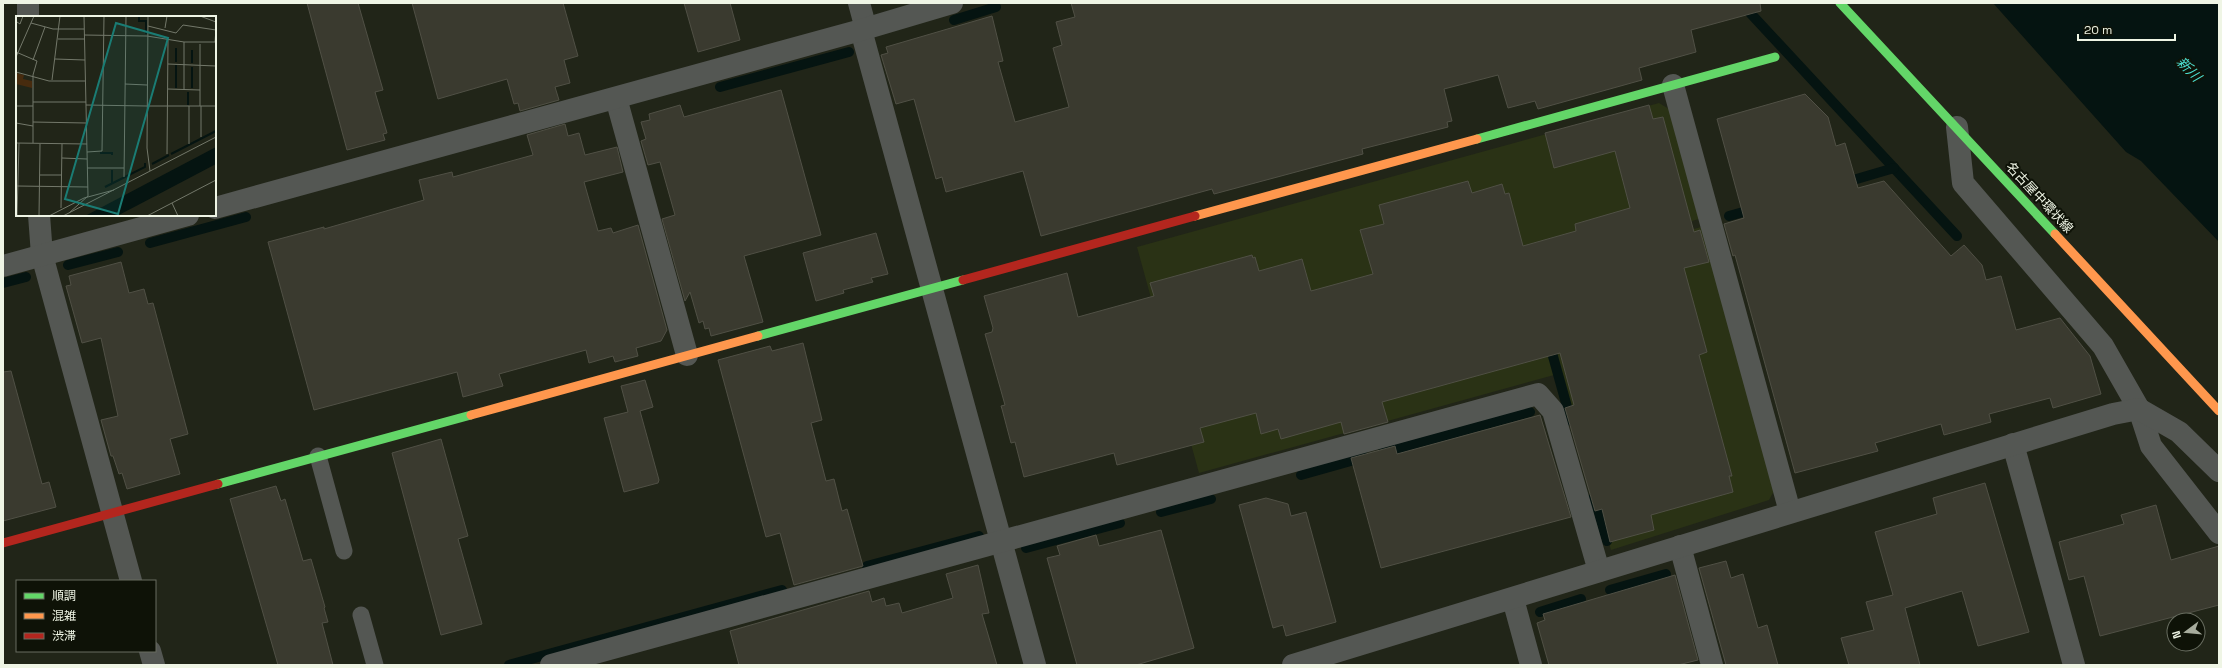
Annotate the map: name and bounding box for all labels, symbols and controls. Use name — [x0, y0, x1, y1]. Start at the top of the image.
inset map — [16, 16, 216, 216]
scale bar — [2078, 16, 2175, 42]
text: 20 m — [2084, 22, 2112, 38]
water label: 新川 — [2173, 53, 2207, 87]
street label: 名古屋中環状線 — [2002, 158, 2077, 236]
legend — [16, 580, 156, 652]
text: 順調 — [52, 588, 76, 604]
text: 混雑 — [52, 608, 76, 624]
north arrow — [2166, 612, 2206, 652]
text: 渋滞 — [52, 628, 76, 644]
text: N — [2169, 629, 2184, 640]

